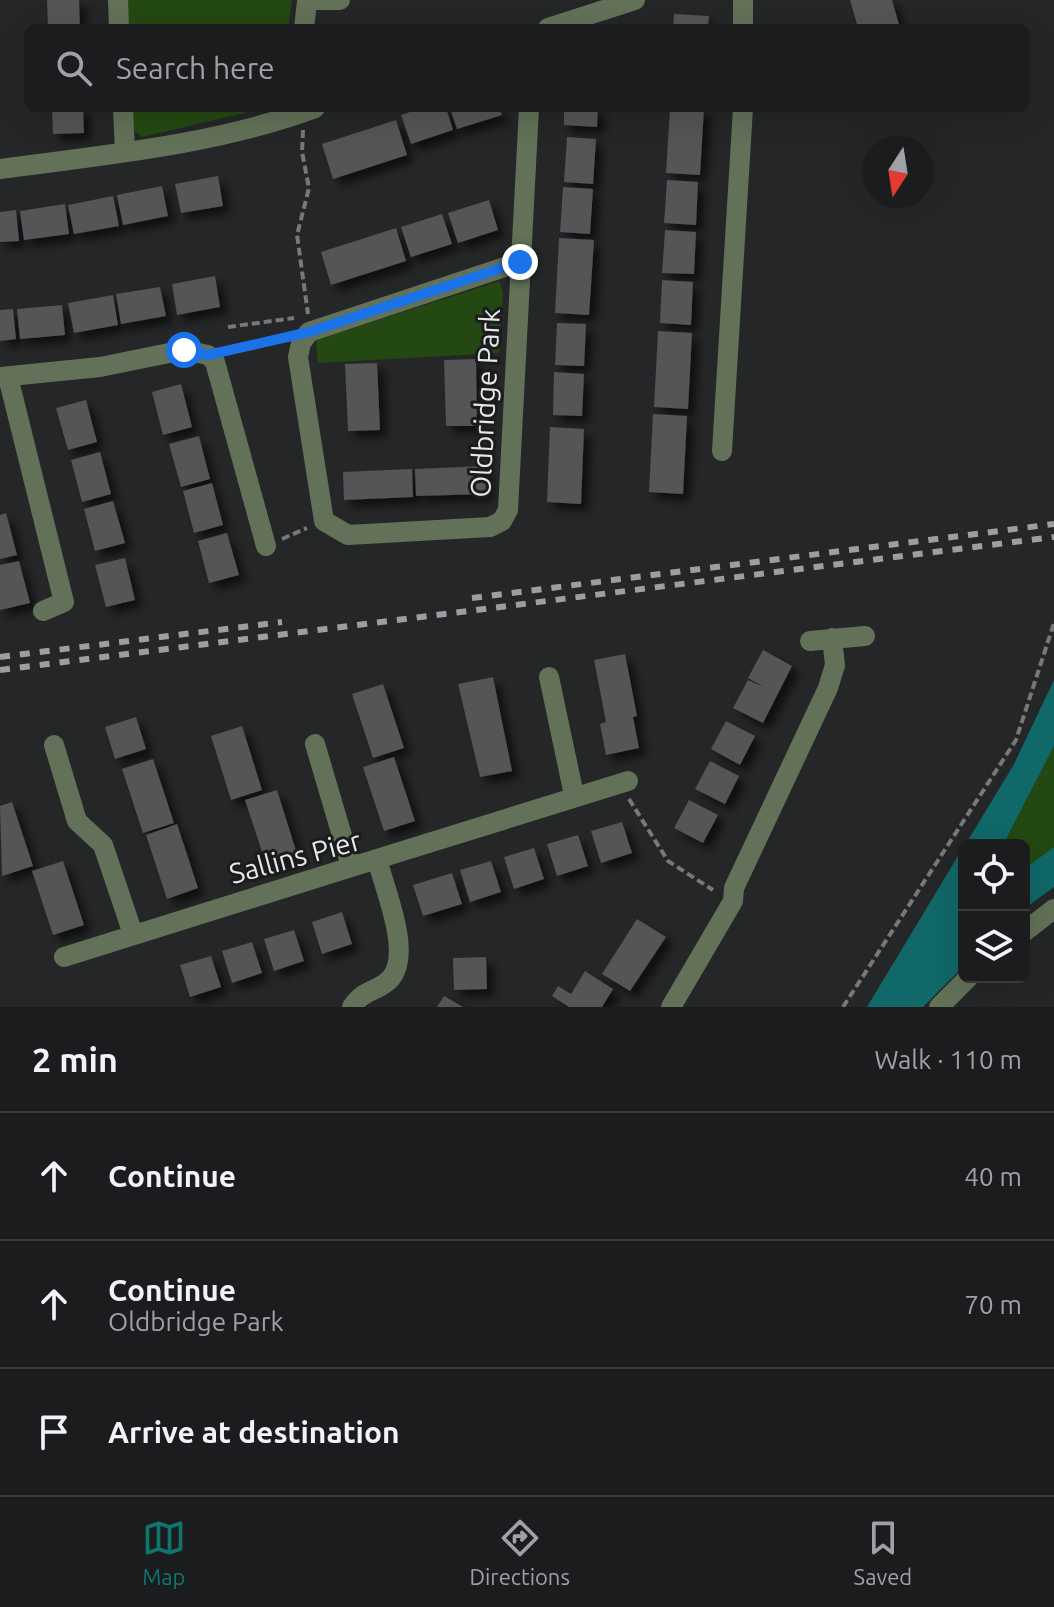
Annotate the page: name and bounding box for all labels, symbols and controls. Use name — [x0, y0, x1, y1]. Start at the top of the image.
search box — [24, 24, 1030, 112]
icon: search — [52, 46, 96, 90]
text: Search here — [116, 51, 275, 85]
north arrow — [862, 136, 934, 208]
route end — [502, 244, 538, 280]
street label: Oldbridge Park — [464, 308, 505, 498]
route start — [166, 332, 202, 368]
street label: Sallins Pier — [226, 824, 364, 889]
map controls — [958, 839, 1030, 983]
button: locate — [958, 839, 1030, 911]
button: layers — [958, 911, 1030, 983]
text: 2 min — [32, 1040, 118, 1078]
text: Walk · 110 m — [874, 1045, 1022, 1074]
icon: ahead — [32, 1154, 76, 1198]
text: Continue — [108, 1159, 236, 1193]
text: 40 m — [964, 1162, 1022, 1191]
text: Continue — [108, 1273, 236, 1307]
icon: ahead — [32, 1282, 76, 1326]
text: 70 m — [964, 1290, 1022, 1319]
text: Oldbridge Park — [108, 1307, 284, 1336]
icon: arrive — [32, 1410, 76, 1454]
text: Arrive at destination — [108, 1415, 400, 1449]
tab: Map — [142, 1516, 186, 1589]
tab: Directions — [469, 1516, 570, 1589]
tab: Saved — [854, 1516, 912, 1589]

